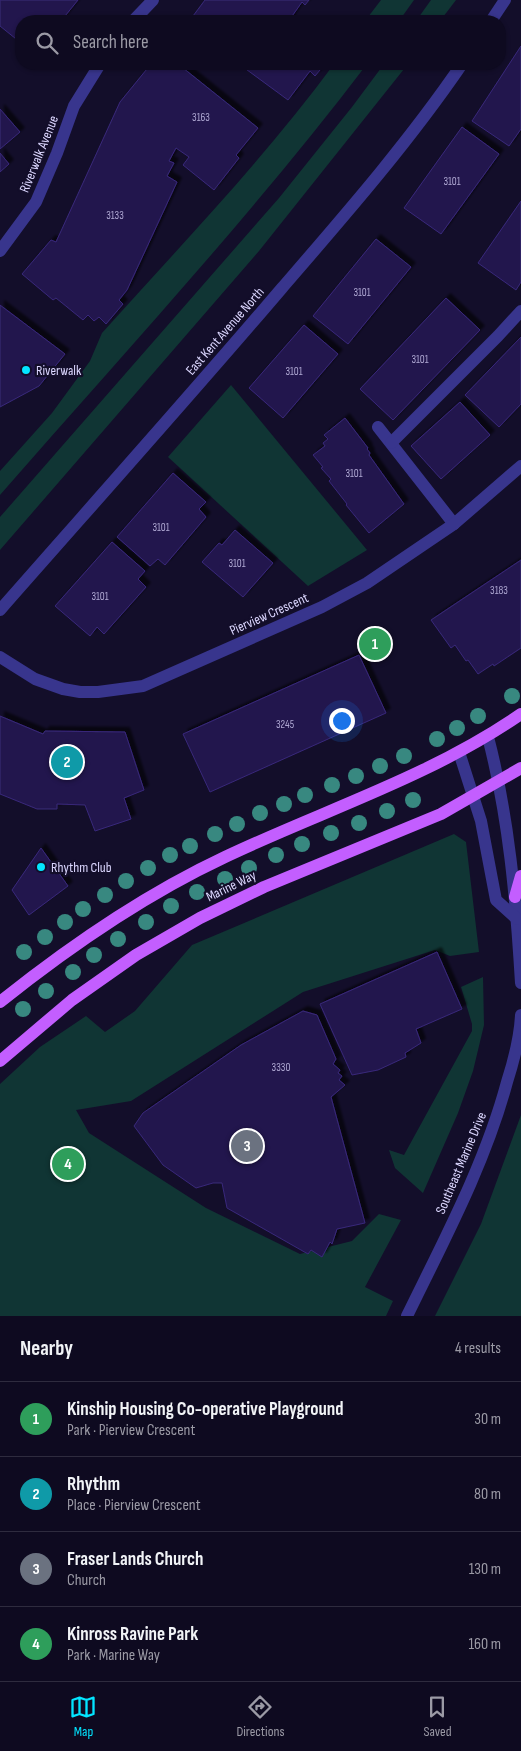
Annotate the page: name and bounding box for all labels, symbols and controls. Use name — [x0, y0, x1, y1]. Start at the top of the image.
search box — [15, 15, 506, 70]
icon: search — [33, 29, 61, 57]
text: Search here — [73, 31, 149, 54]
house number: 3163 — [192, 111, 210, 124]
street label: Riverwalk Avenue — [16, 113, 62, 195]
house number: 3101 — [443, 175, 461, 188]
house number: 3133 — [106, 209, 124, 222]
street label: East Kent Avenue North — [182, 284, 268, 378]
house number: 3101 — [353, 286, 371, 299]
house number: 3101 — [411, 353, 429, 366]
place label: Riverwalk — [36, 362, 82, 379]
marker: Riverwalk — [20, 364, 32, 376]
house number: 3101 — [285, 365, 303, 378]
house number: 3101 — [345, 467, 363, 480]
house number: 3101 — [152, 521, 170, 534]
house number: 3101 — [228, 557, 246, 570]
house number: 3183 — [490, 584, 508, 597]
street label: Pierview Crescent — [227, 589, 311, 639]
house number: 3101 — [91, 590, 109, 603]
pin: 1 — [359, 625, 391, 663]
your location — [329, 708, 355, 734]
house number: 3245 — [276, 718, 294, 731]
pin: 2 — [51, 743, 83, 781]
place label: Rhythm Club — [51, 859, 112, 876]
marker: Rhythm Club — [35, 861, 47, 873]
street label: Marine Way — [203, 866, 259, 905]
house number: 3330 — [272, 1061, 290, 1074]
street label: Southeast Marine Drive — [432, 1109, 490, 1217]
pin: 3 — [231, 1127, 263, 1165]
pin: 4 — [52, 1145, 84, 1183]
text: Nearby — [20, 1336, 73, 1361]
text: 4 results — [455, 1339, 501, 1358]
text: Kinship Housing Co-operative Playground — [67, 1398, 344, 1421]
text: 1 — [33, 1410, 39, 1429]
text: 30 m — [474, 1410, 501, 1429]
text: Park · Pierview Crescent — [67, 1421, 195, 1440]
text: Rhythm — [67, 1473, 120, 1496]
text: 2 — [32, 1485, 40, 1504]
text: 80 m — [474, 1485, 501, 1504]
text: Place · Pierview Crescent — [67, 1496, 201, 1515]
text: Fraser Lands Church — [67, 1548, 203, 1571]
text: 3 — [32, 1560, 40, 1579]
text: 130 m — [469, 1560, 501, 1579]
text: Church — [67, 1571, 106, 1590]
text: Kinross Ravine Park — [67, 1623, 198, 1646]
text: 4 — [32, 1635, 40, 1654]
text: 160 m — [468, 1635, 501, 1654]
text: Park · Marine Way — [67, 1646, 160, 1665]
tab: Map — [69, 1693, 97, 1740]
tab: Directions — [236, 1693, 285, 1740]
tab: Saved — [423, 1693, 452, 1740]

